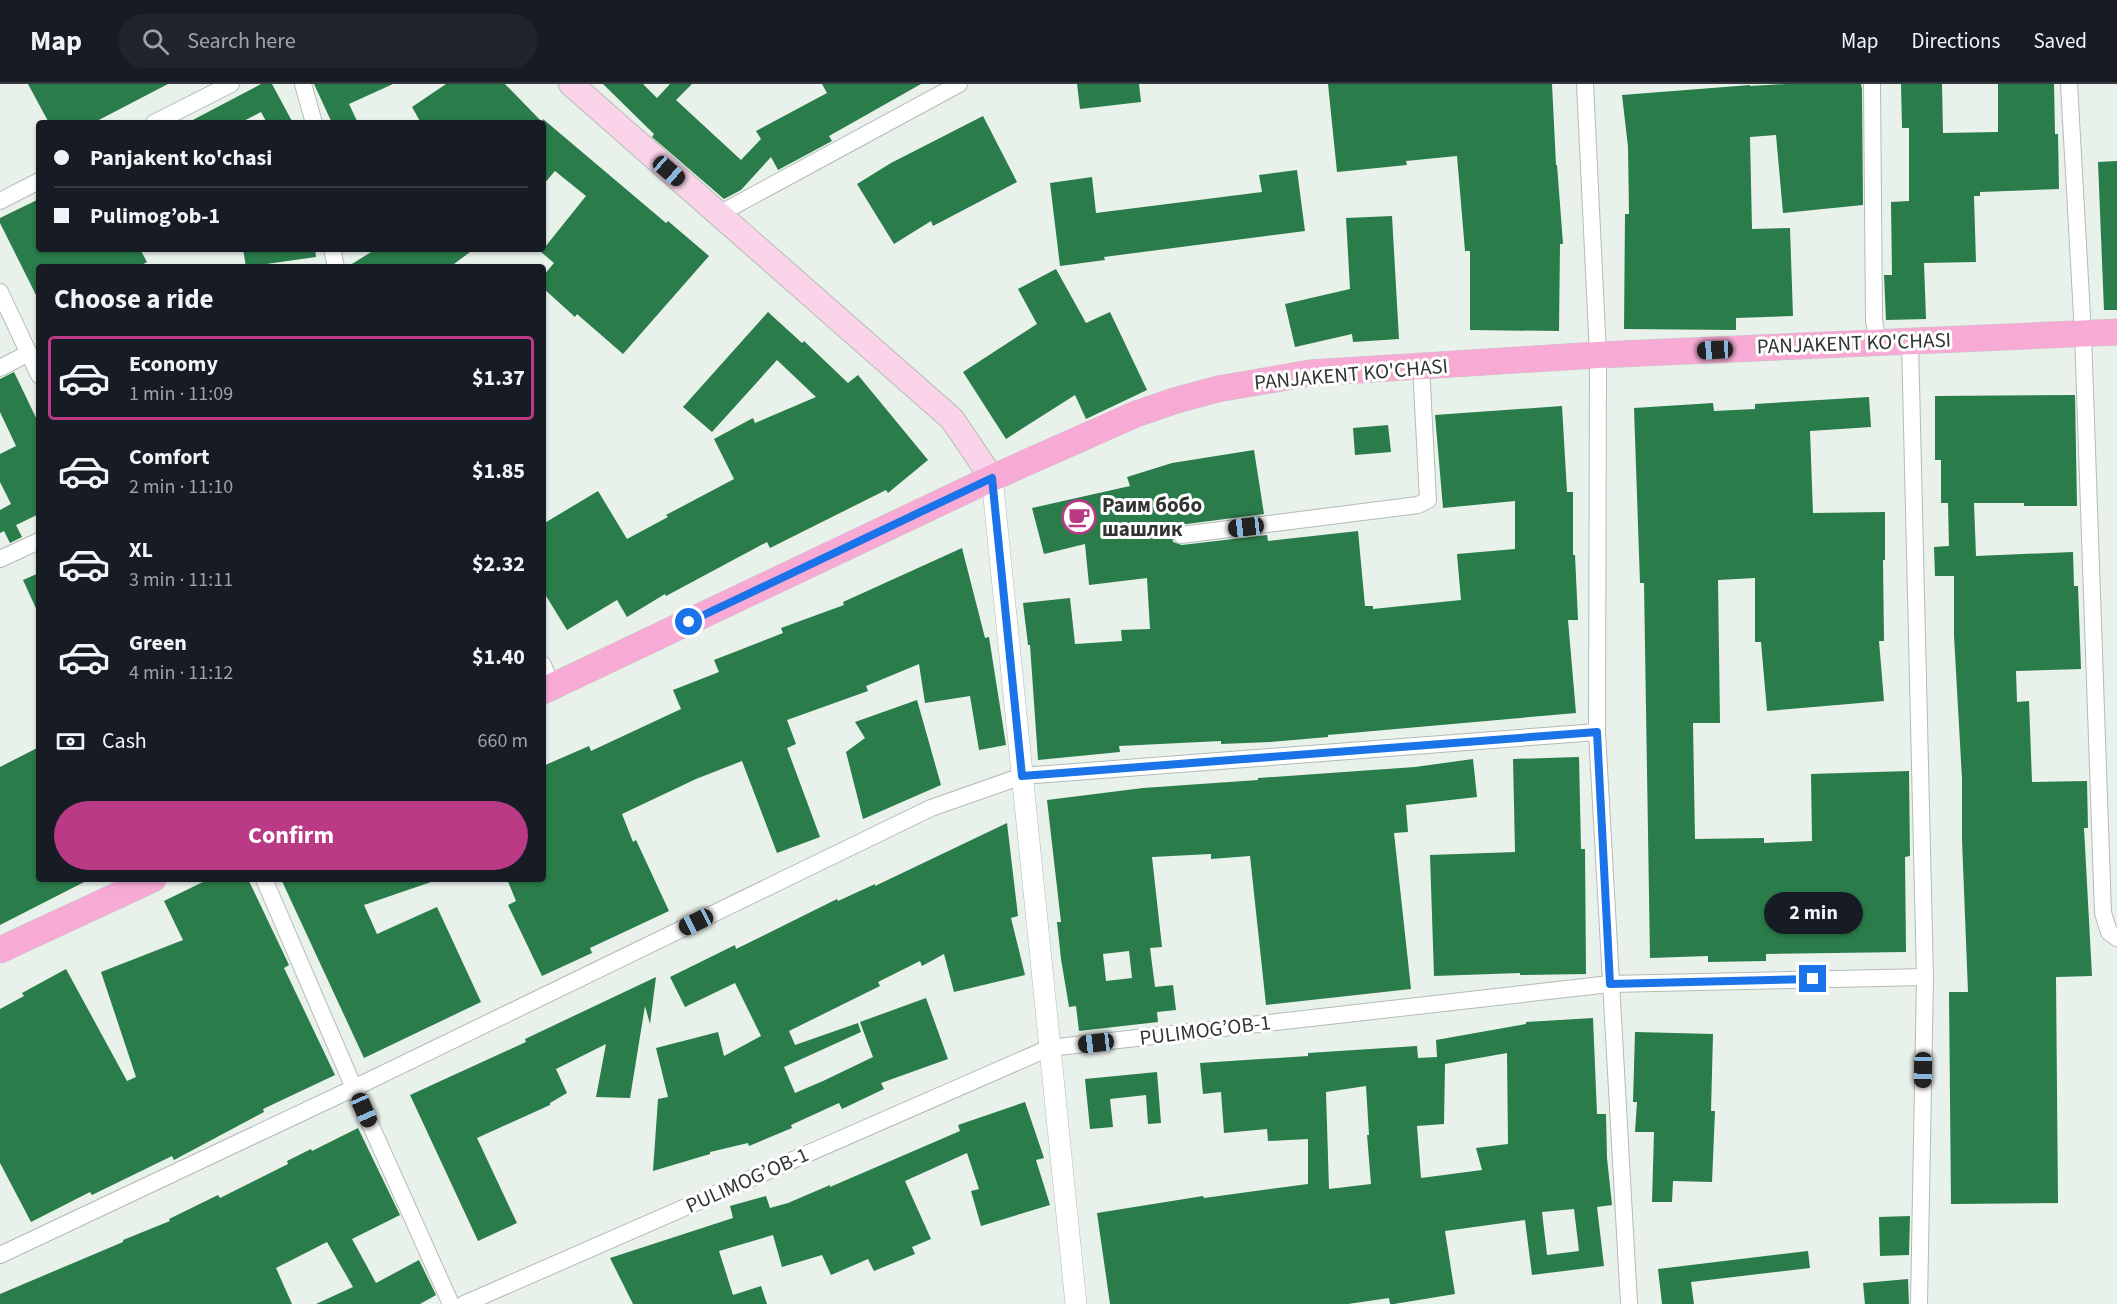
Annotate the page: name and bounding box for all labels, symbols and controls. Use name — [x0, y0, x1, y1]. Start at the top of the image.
search box — [118, 14, 538, 68]
text: Map — [30, 21, 82, 61]
icon: search — [139, 25, 172, 58]
text: Search here — [187, 25, 296, 57]
text: Map — [1841, 26, 1879, 56]
text: Directions — [1912, 26, 2000, 56]
text: Saved — [2033, 26, 2087, 56]
text: Panjakent ko'chasi — [90, 142, 272, 174]
car — [650, 152, 688, 190]
text: Pulimog’ob-1 — [90, 200, 220, 232]
text: Choose a ride — [54, 280, 214, 319]
street label: PANJAKENT KO'CHASI — [1756, 325, 1952, 361]
car — [1697, 340, 1733, 360]
text: Economy — [129, 348, 218, 380]
icon: car — [57, 351, 111, 405]
street label: PANJAKENT KO'CHASI — [1253, 351, 1449, 397]
text: $1.37 — [472, 362, 525, 394]
text: 1 min · 11:09 — [129, 380, 233, 408]
text: Comfort — [129, 441, 210, 473]
icon: car — [57, 444, 111, 498]
text: $1.85 — [472, 455, 525, 487]
text: 2 min · 11:10 — [129, 473, 233, 501]
place label: Раим бобо шашлик — [1102, 490, 1202, 544]
cafe icon: Раим бобо шашлик — [1061, 499, 1097, 535]
car — [1227, 516, 1265, 538]
text: XL — [129, 534, 153, 566]
icon: car — [57, 537, 111, 591]
text: $2.32 — [472, 548, 525, 580]
text: 3 min · 11:11 — [129, 566, 233, 594]
route start — [675, 608, 702, 635]
text: Green — [129, 627, 187, 659]
icon: car — [57, 630, 111, 684]
text: $1.40 — [472, 641, 525, 673]
text: 4 min · 11:12 — [129, 659, 233, 687]
icon: cash — [54, 725, 87, 758]
text: Cash — [102, 725, 147, 757]
text: 660 m — [478, 727, 528, 755]
button: Confirm — [54, 801, 528, 870]
callout: 2 min — [1764, 892, 1862, 934]
text: 2 min — [1789, 899, 1838, 927]
car — [676, 906, 716, 938]
route end — [1799, 965, 1826, 992]
street label: PULIMOG’OB-1 — [1138, 1007, 1272, 1053]
car — [1077, 1032, 1115, 1054]
car — [1914, 1052, 1932, 1088]
car — [348, 1090, 380, 1130]
street label: PULIMOG’OB-1 — [681, 1139, 813, 1221]

